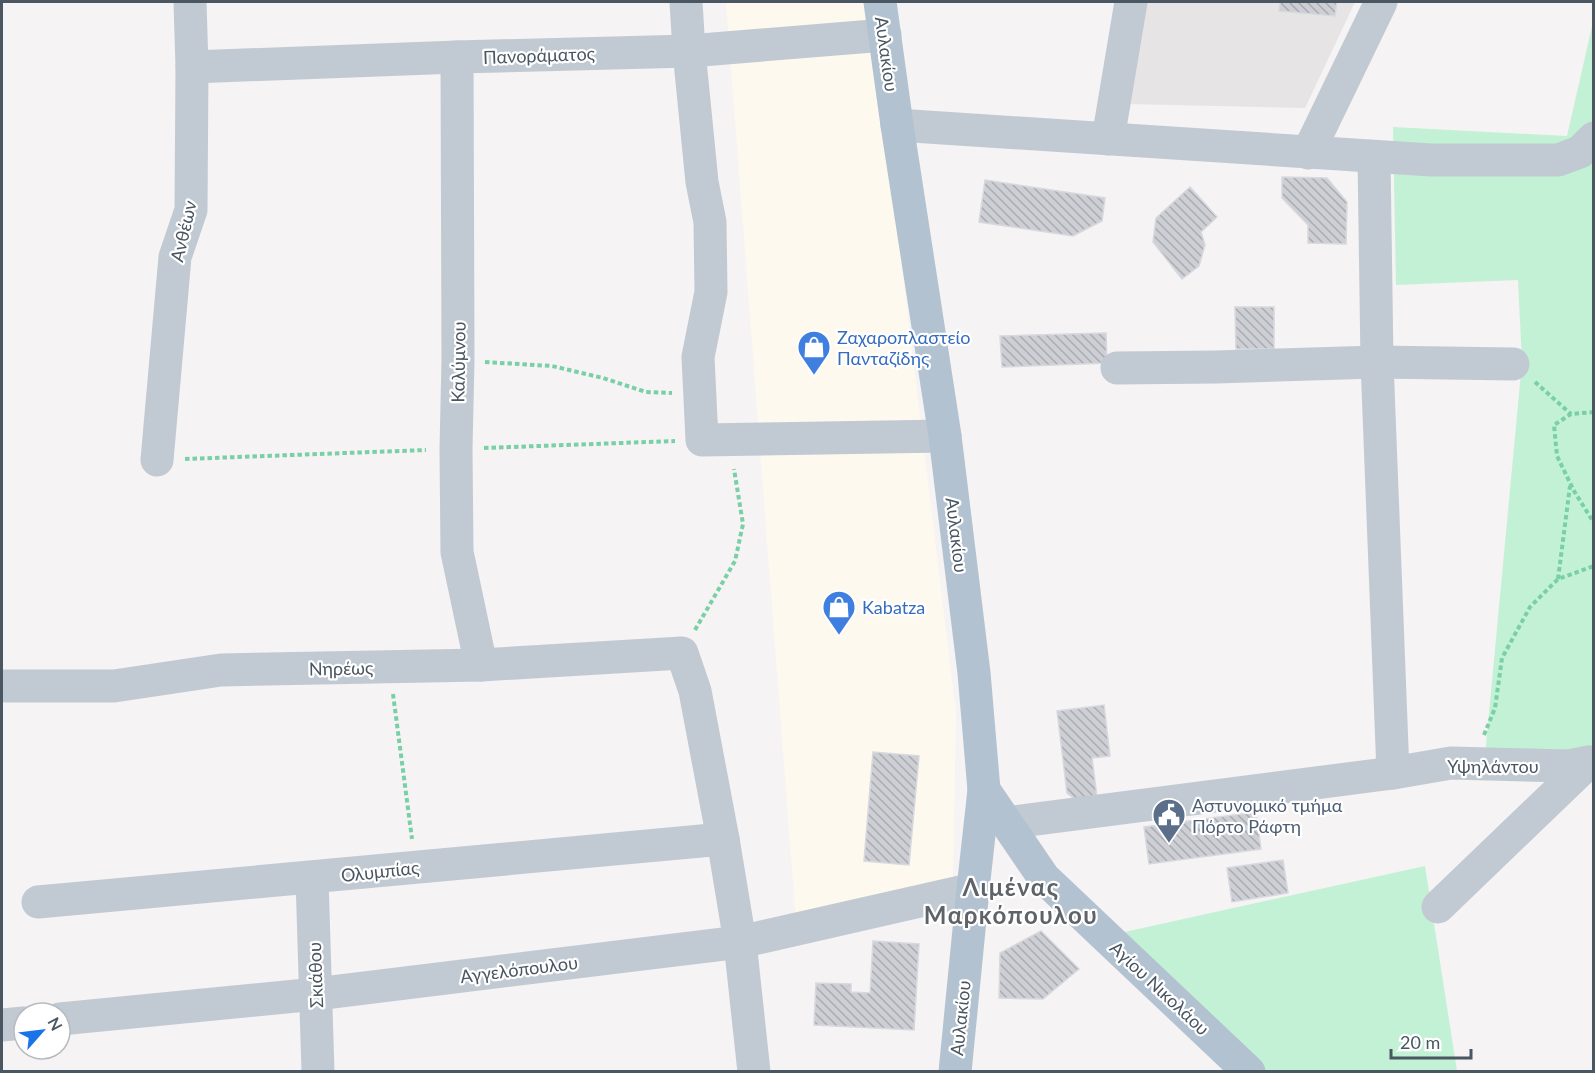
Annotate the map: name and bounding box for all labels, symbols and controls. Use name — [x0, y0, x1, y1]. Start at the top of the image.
street label: Αυλακίου — [871, 15, 903, 93]
street label: Πανοράματος — [483, 42, 596, 68]
street label: Ανθέων — [165, 198, 201, 264]
street label: Καλύμνου — [446, 321, 470, 403]
place label: Ζαχαροπλαστείο Πανταζίδης — [837, 326, 971, 369]
shop icon: Ζαχαροπλαστείο Πανταζίδης — [796, 329, 832, 376]
street label: Αυλακίου — [941, 496, 973, 574]
shop icon: Kabatza — [821, 589, 857, 636]
place label: Kabatza — [862, 596, 925, 618]
street label: Νηρέως — [309, 656, 374, 680]
street label: Υψηλάντου — [1447, 755, 1539, 777]
place label: Αστυνομικό τμήμα Πόρτο Ράφτη — [1192, 794, 1343, 837]
public building icon: Αστυνομικό τμήμα Πόρτο Ράφτη — [1151, 797, 1187, 844]
street label: Ολυμπίας — [340, 856, 421, 886]
district label: Λιμένας Μαρκόπουλου — [924, 872, 1098, 929]
street label: Αγίου Νικολάου — [1106, 936, 1214, 1040]
street label: Σκιάθου — [303, 942, 327, 1008]
street label: Αγγελόπουλου — [459, 951, 579, 987]
street label: Αυλακίου — [945, 979, 975, 1057]
north arrow — [12, 1001, 72, 1061]
text: N — [44, 1014, 67, 1034]
scale bar — [1391, 1022, 1470, 1060]
text: 20 m — [1400, 1031, 1440, 1053]

